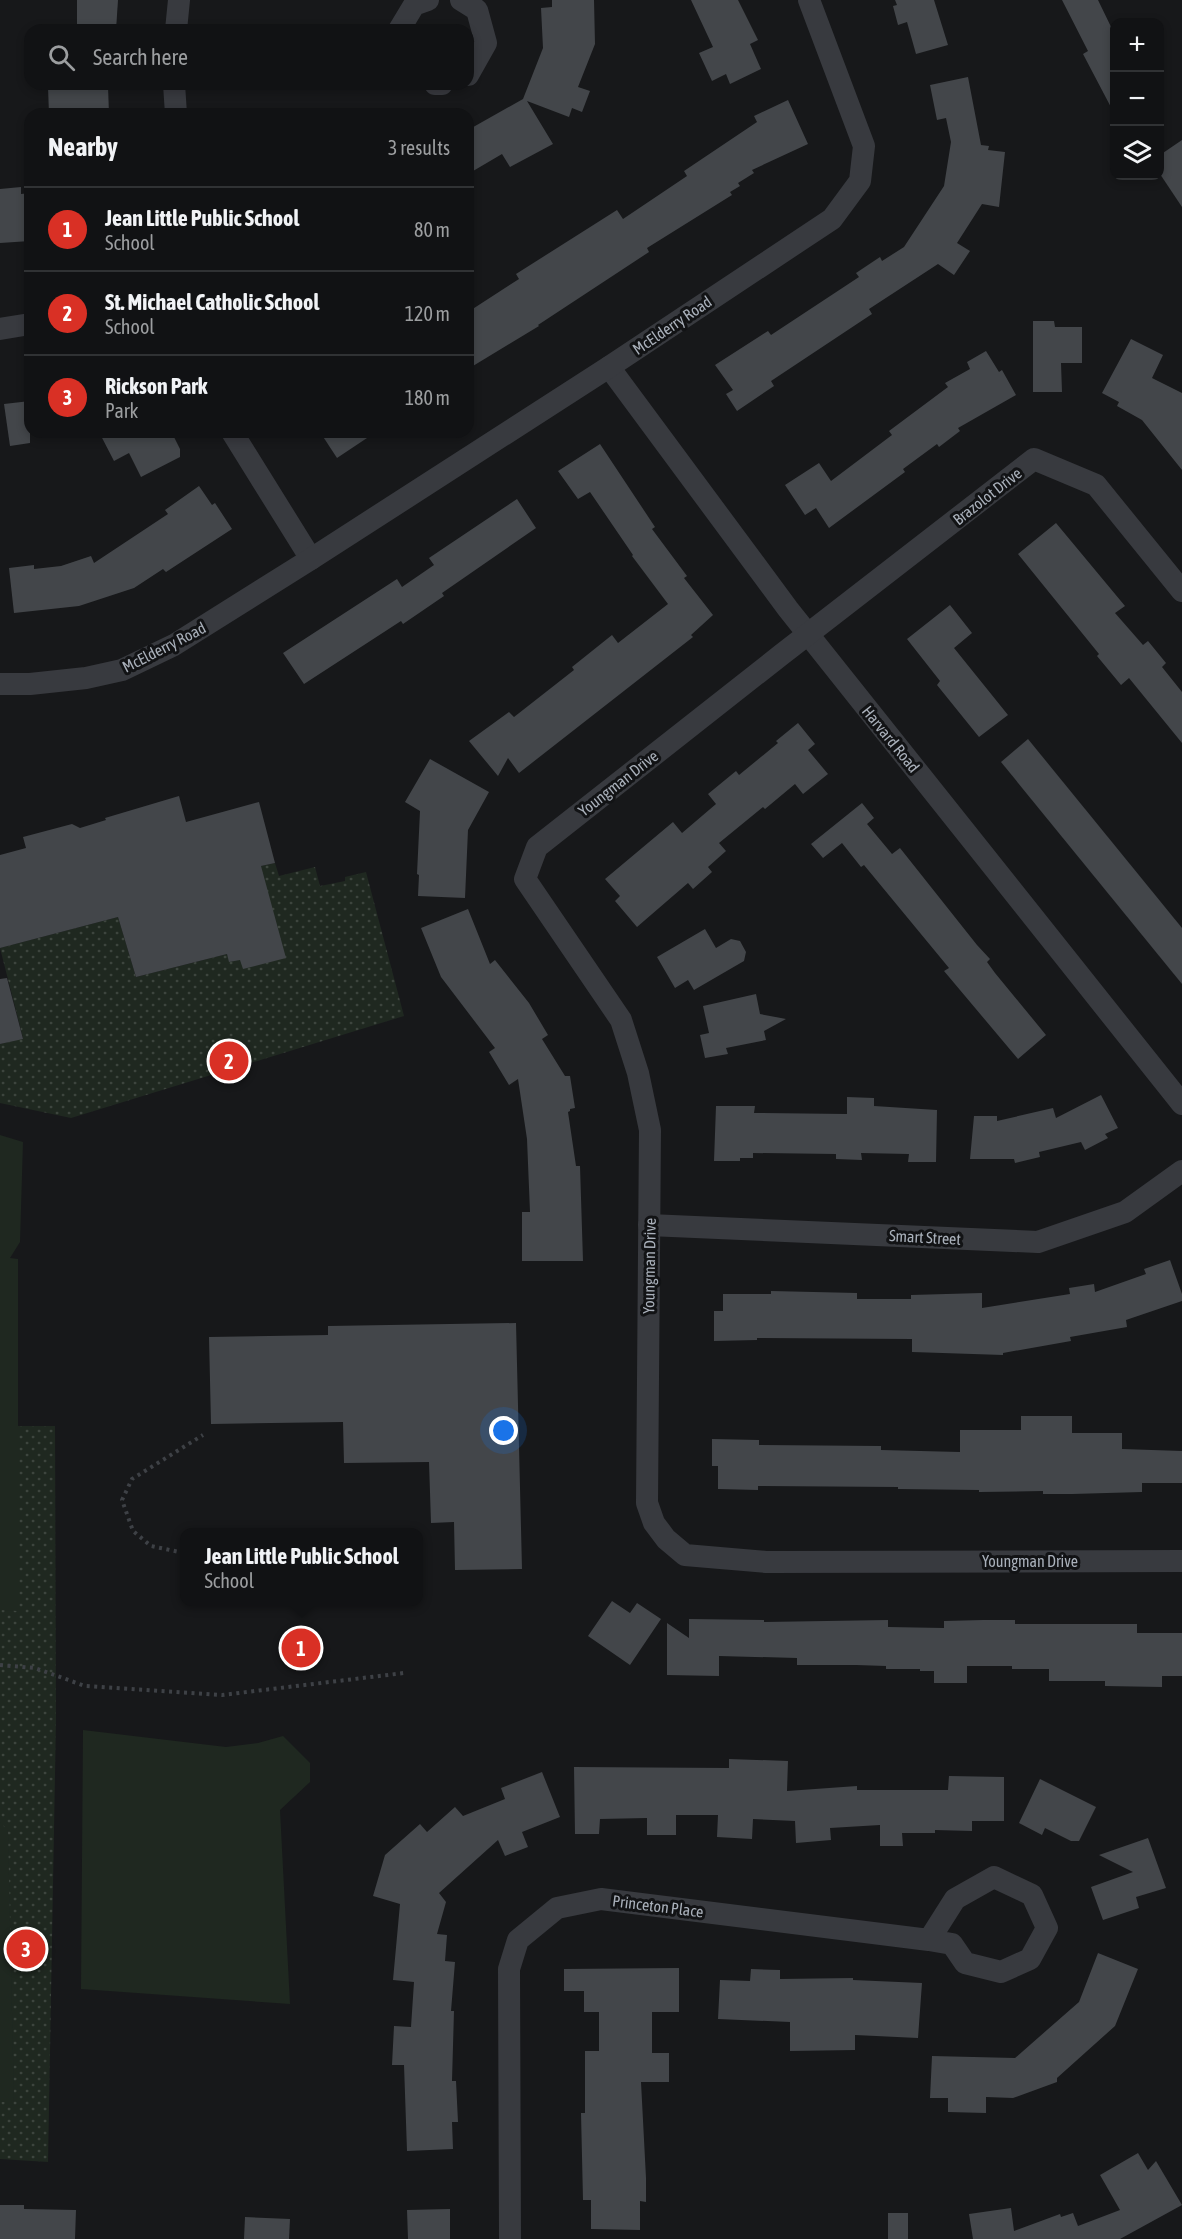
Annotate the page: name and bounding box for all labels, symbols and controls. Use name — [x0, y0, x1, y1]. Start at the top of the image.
map controls — [1110, 18, 1164, 180]
button: + — [1110, 18, 1164, 72]
search box — [24, 24, 474, 90]
icon: search — [45, 41, 78, 74]
text: Search here — [93, 44, 188, 70]
button: − — [1110, 72, 1164, 126]
button: layers — [1110, 126, 1164, 180]
text: Nearby — [48, 132, 118, 162]
text: 3 results — [388, 136, 450, 159]
text: Jean Little Public School — [105, 205, 299, 231]
text: 1 — [63, 218, 72, 241]
text: 80 m — [414, 218, 450, 241]
text: School — [105, 231, 155, 254]
text: St. Michael Catholic School — [105, 289, 319, 315]
street label: McElderry Road — [629, 292, 715, 359]
text: 2 — [63, 302, 72, 325]
text: 120 m — [405, 302, 450, 325]
text: School — [105, 315, 155, 338]
text: Rickson Park — [105, 373, 207, 399]
text: 3 — [63, 386, 72, 409]
text: 180 m — [405, 386, 450, 409]
text: Park — [105, 399, 138, 422]
street label: Brazolot Drive — [949, 464, 1025, 528]
street label: McElderry Road — [119, 618, 209, 677]
street label: Harvard Road — [859, 702, 923, 776]
street label: Youngman Drive — [575, 746, 662, 820]
pin: 2 — [210, 1038, 248, 1084]
street label: Youngman Drive — [639, 1218, 660, 1314]
street label: Smart Street — [889, 1226, 962, 1248]
your location — [489, 1416, 518, 1445]
popup — [180, 1528, 423, 1606]
text: Jean Little Public School — [204, 1543, 399, 1569]
street label: Youngman Drive — [982, 1552, 1078, 1571]
text: School — [204, 1569, 254, 1592]
pin: 1 — [282, 1626, 320, 1670]
street label: Princeton Place — [611, 1891, 705, 1921]
pin: 3 — [6, 1926, 46, 1972]

